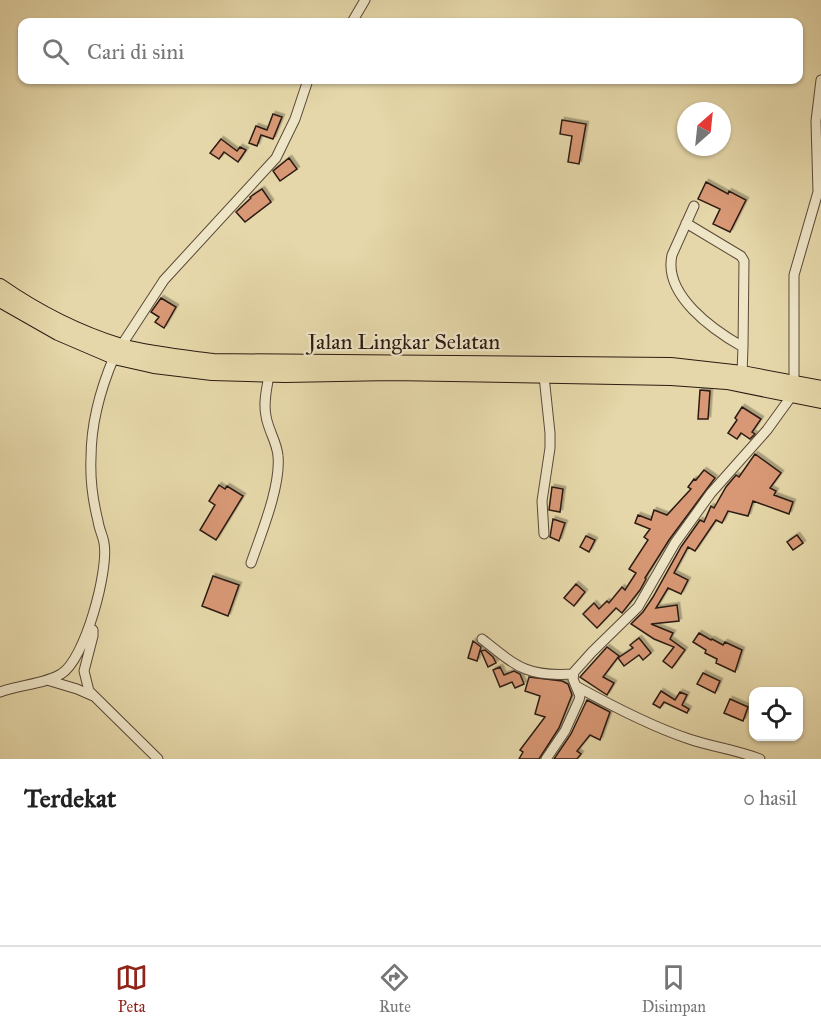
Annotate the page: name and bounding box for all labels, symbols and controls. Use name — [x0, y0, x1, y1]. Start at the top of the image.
search box — [18, 18, 803, 84]
icon: search — [39, 35, 72, 68]
text: Cari di sini — [87, 38, 184, 65]
north arrow — [677, 102, 731, 156]
street label: Jalan Lingkar Selatan — [306, 328, 500, 355]
map controls — [749, 687, 803, 741]
button: locate — [749, 687, 803, 741]
text: Terdekat — [24, 782, 116, 814]
text: 0 hasil — [743, 786, 797, 810]
tab: Peta — [115, 961, 148, 1016]
tab: Rute — [378, 961, 411, 1016]
tab: Disimpan — [642, 961, 706, 1016]

